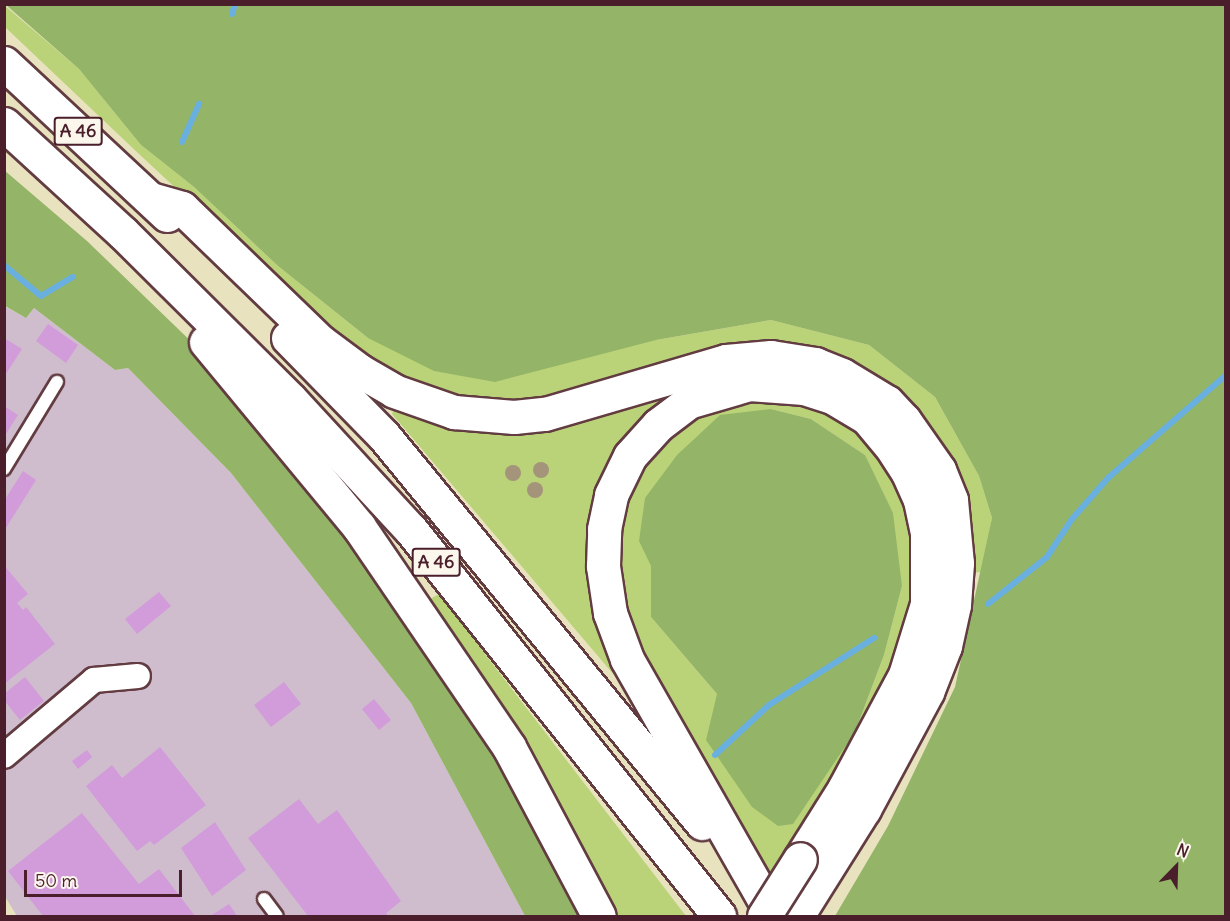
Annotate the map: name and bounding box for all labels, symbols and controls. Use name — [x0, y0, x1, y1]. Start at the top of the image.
road number: A 46 — [52, 116, 104, 146]
road number: A 46 — [410, 547, 462, 577]
north arrow — [1146, 837, 1206, 897]
text: N — [1174, 839, 1192, 862]
scale bar — [27, 858, 184, 896]
text: 50 m — [35, 869, 77, 892]

